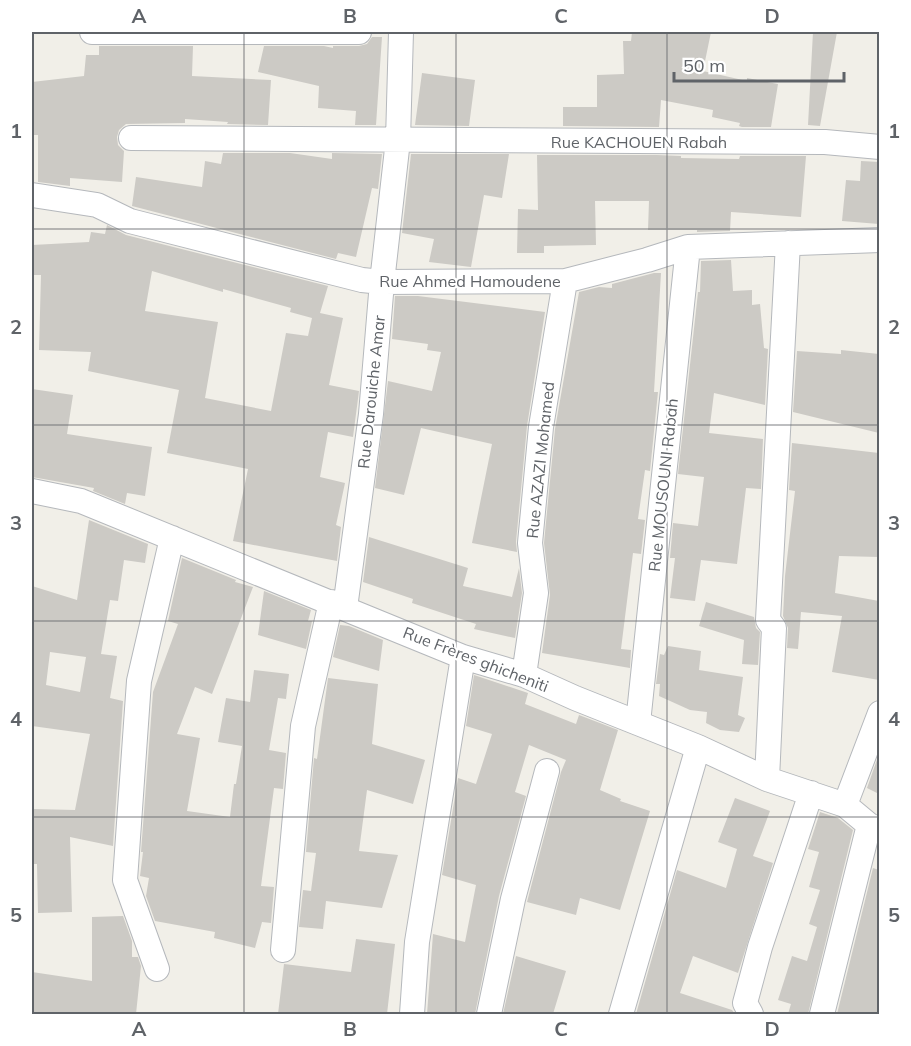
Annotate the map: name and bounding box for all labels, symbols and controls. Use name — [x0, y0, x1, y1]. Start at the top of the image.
text: A — [132, 3, 147, 28]
text: B — [343, 3, 357, 28]
text: C — [554, 3, 568, 28]
text: D — [764, 3, 780, 28]
scale bar — [674, 45, 844, 83]
text: 50 m — [683, 54, 725, 77]
text: 1 — [10, 118, 22, 143]
text: 1 — [888, 118, 900, 143]
street label: Rue KACHOUEN Rabah — [551, 132, 727, 152]
street label: Rue Ahmed Hamoudene — [379, 271, 561, 291]
text: 2 — [10, 314, 22, 339]
street label: Rue Darouiche Amar — [353, 314, 389, 470]
text: 2 — [888, 314, 900, 339]
street label: Rue AZAZI Mohamed — [522, 380, 558, 540]
street label: Rue MOUSOUNI Rabah — [644, 397, 682, 573]
text: 3 — [10, 510, 22, 535]
text: 3 — [888, 510, 900, 535]
street label: Rue Frères ghicheniti — [400, 622, 552, 696]
text: 4 — [10, 706, 22, 731]
text: 4 — [888, 706, 900, 731]
text: 5 — [10, 902, 22, 927]
text: 5 — [888, 902, 900, 927]
text: A — [132, 1016, 147, 1041]
text: B — [343, 1016, 357, 1041]
text: C — [554, 1016, 568, 1041]
text: D — [764, 1016, 780, 1041]

